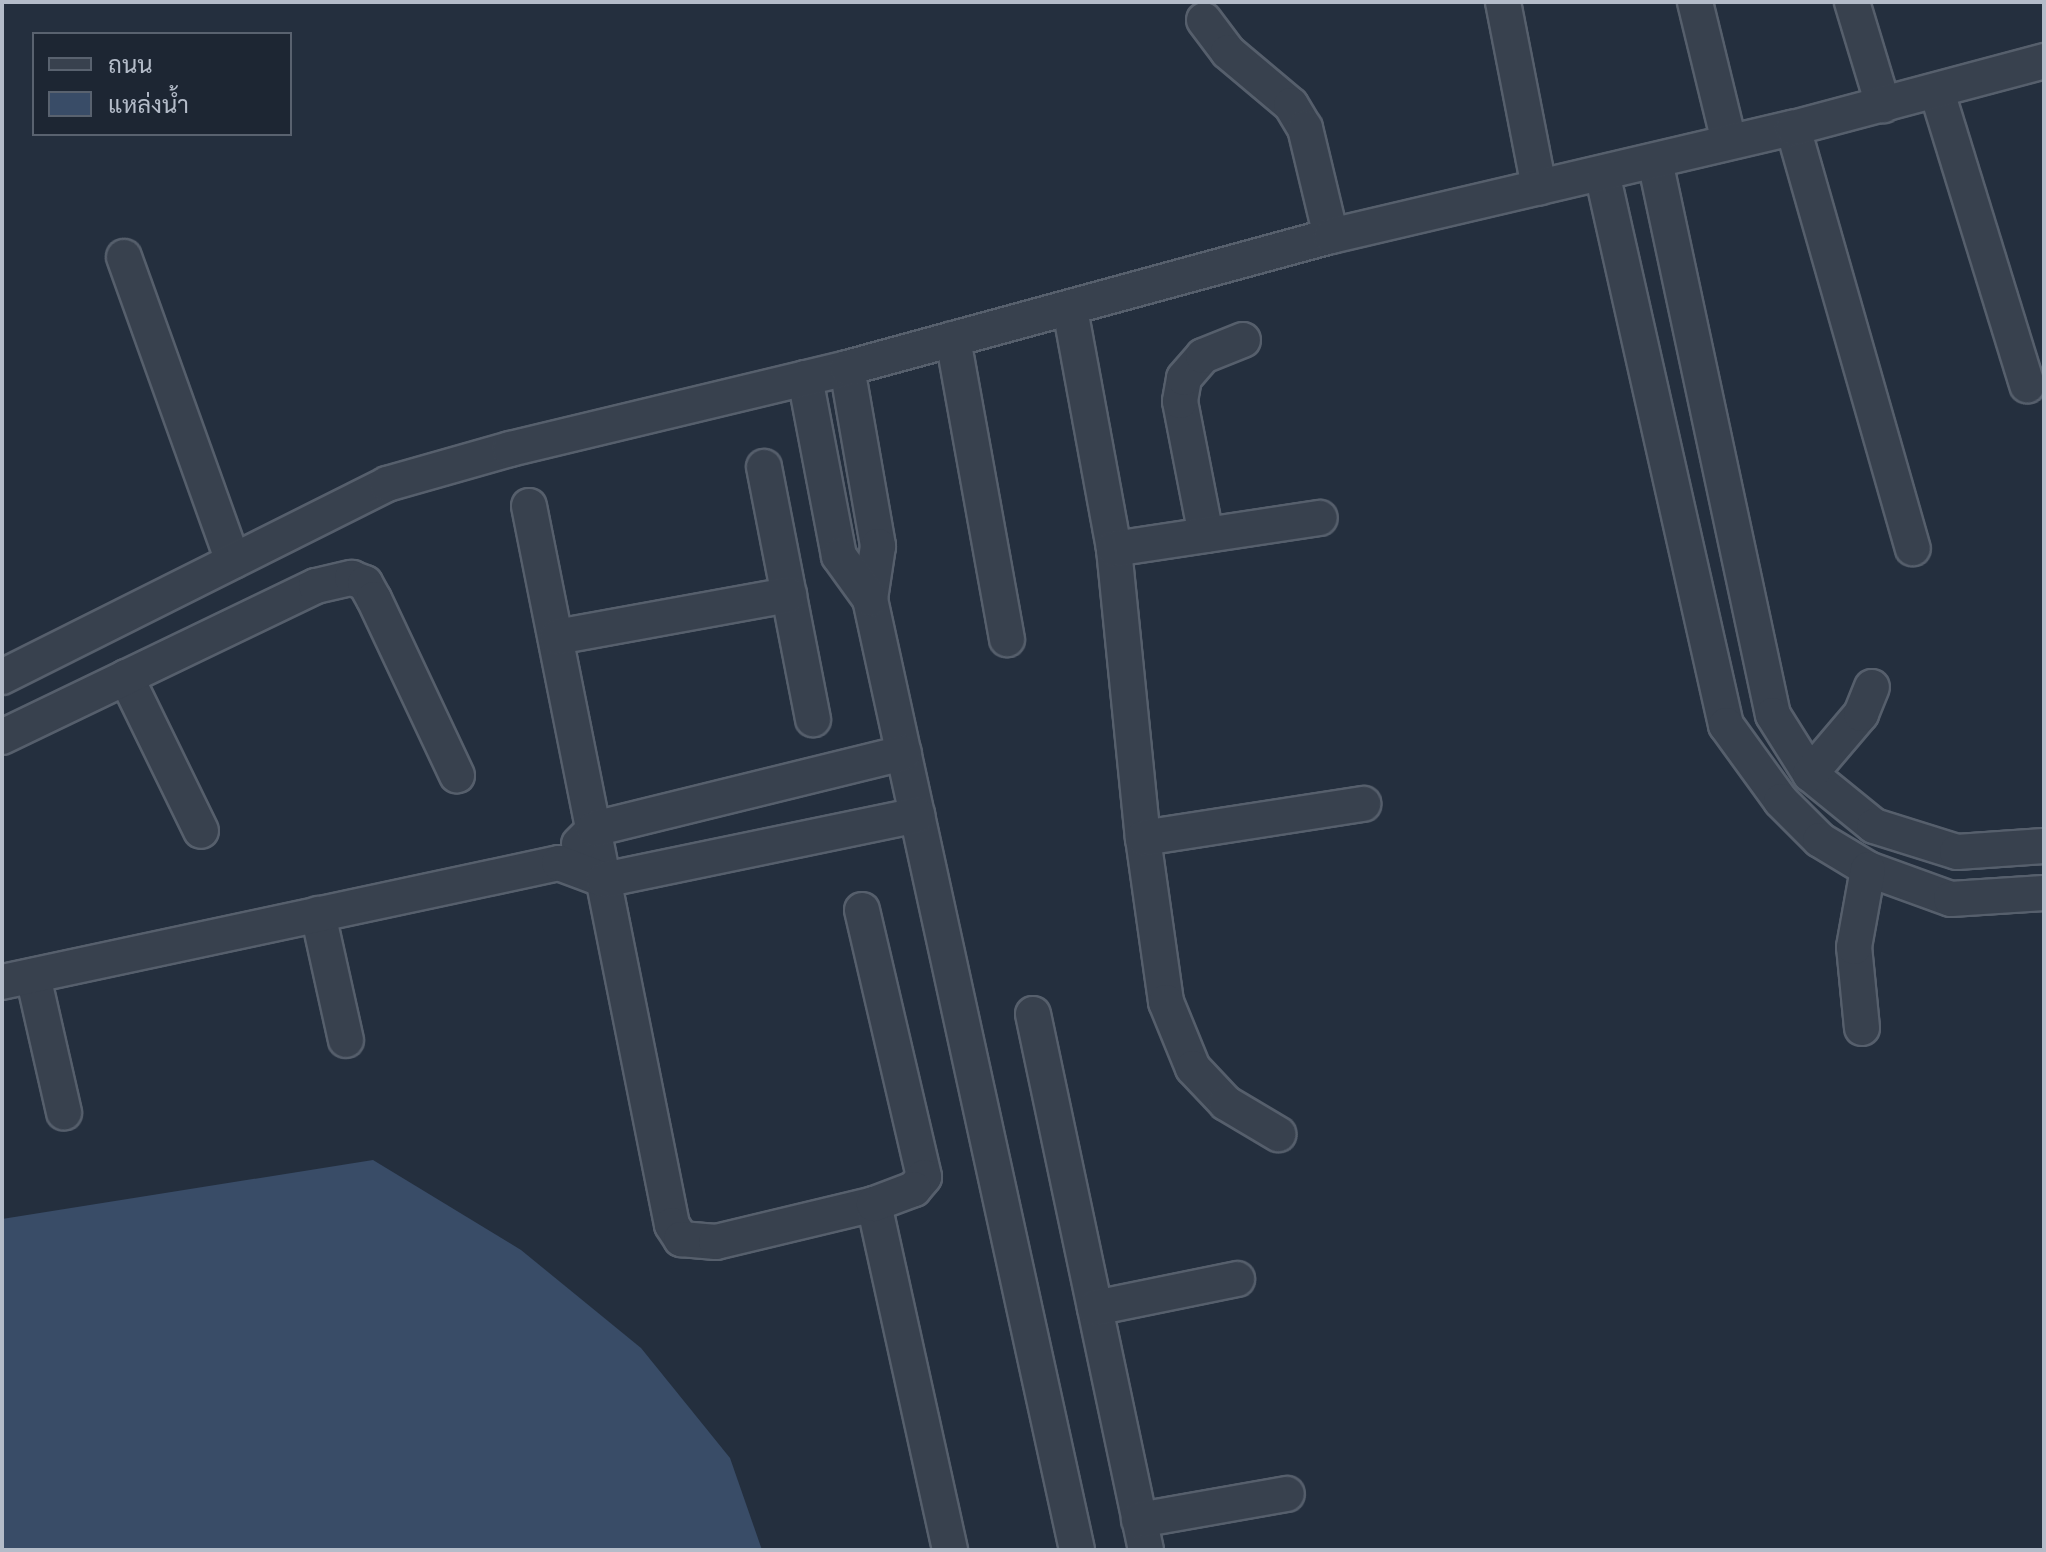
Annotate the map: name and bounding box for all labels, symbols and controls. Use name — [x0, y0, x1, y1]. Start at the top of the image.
legend — [32, 32, 292, 136]
text: ถนน — [108, 54, 153, 78]
text: แหล่งน้ำ — [108, 94, 189, 118]

